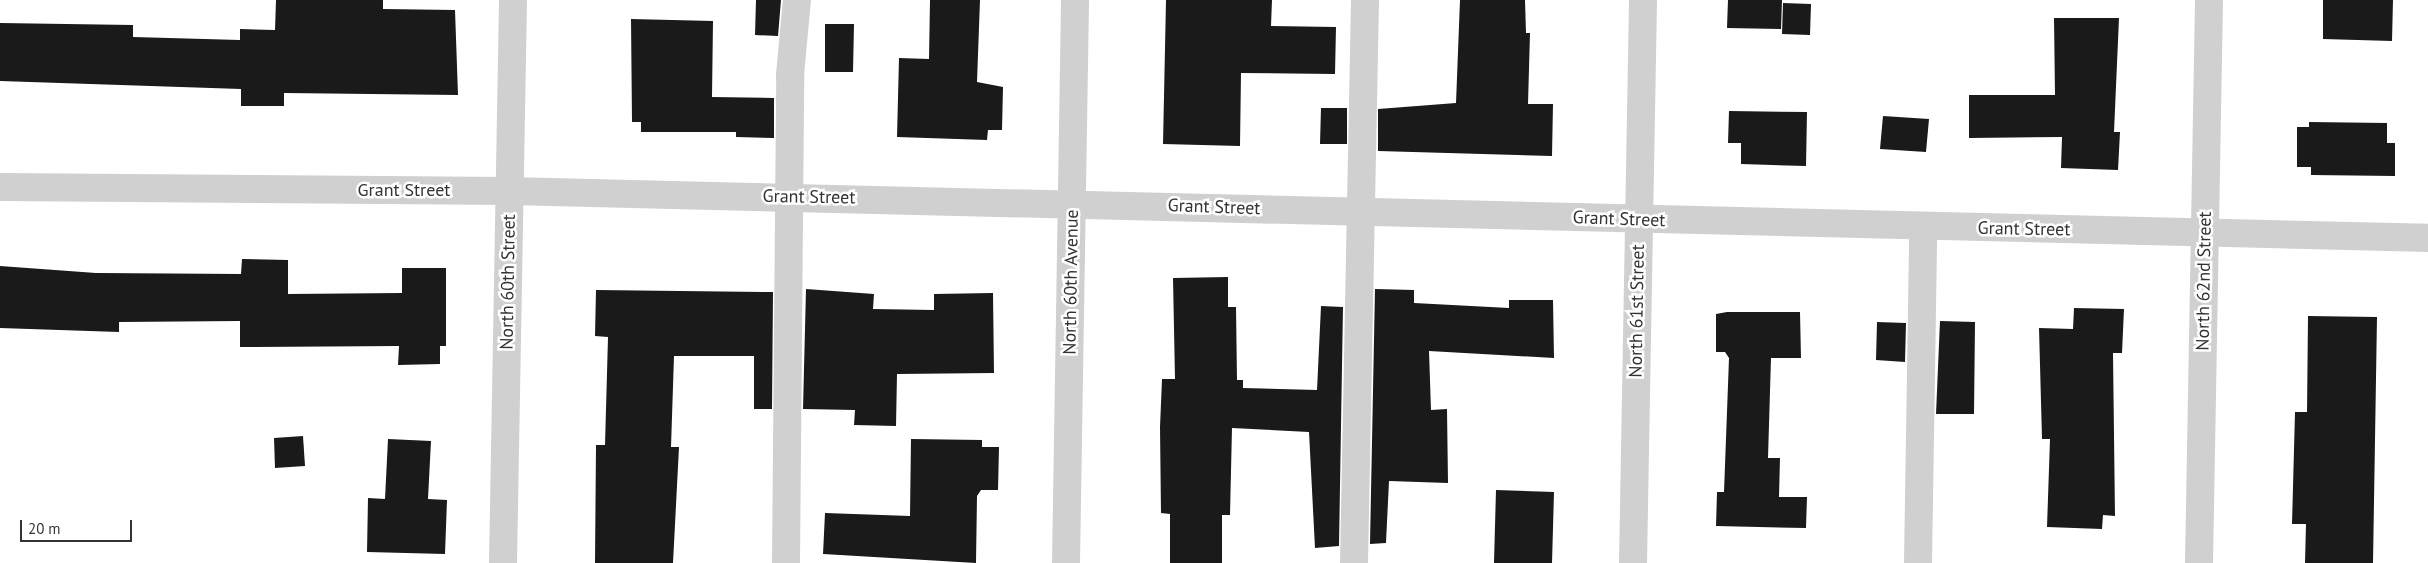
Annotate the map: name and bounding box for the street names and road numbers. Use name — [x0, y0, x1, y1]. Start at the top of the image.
street label: Grant Street — [358, 179, 450, 201]
street label: Grant Street — [762, 185, 856, 209]
street label: Grant Street — [1167, 195, 1261, 219]
street label: Grant Street — [1572, 207, 1666, 231]
street label: North 60th Avenue — [1059, 209, 1083, 355]
street label: North 62nd Street — [2192, 211, 2216, 351]
street label: North 60th Street — [496, 214, 520, 350]
street label: Grant Street — [1977, 217, 2071, 241]
street label: North 61st Street — [1625, 244, 1649, 378]

